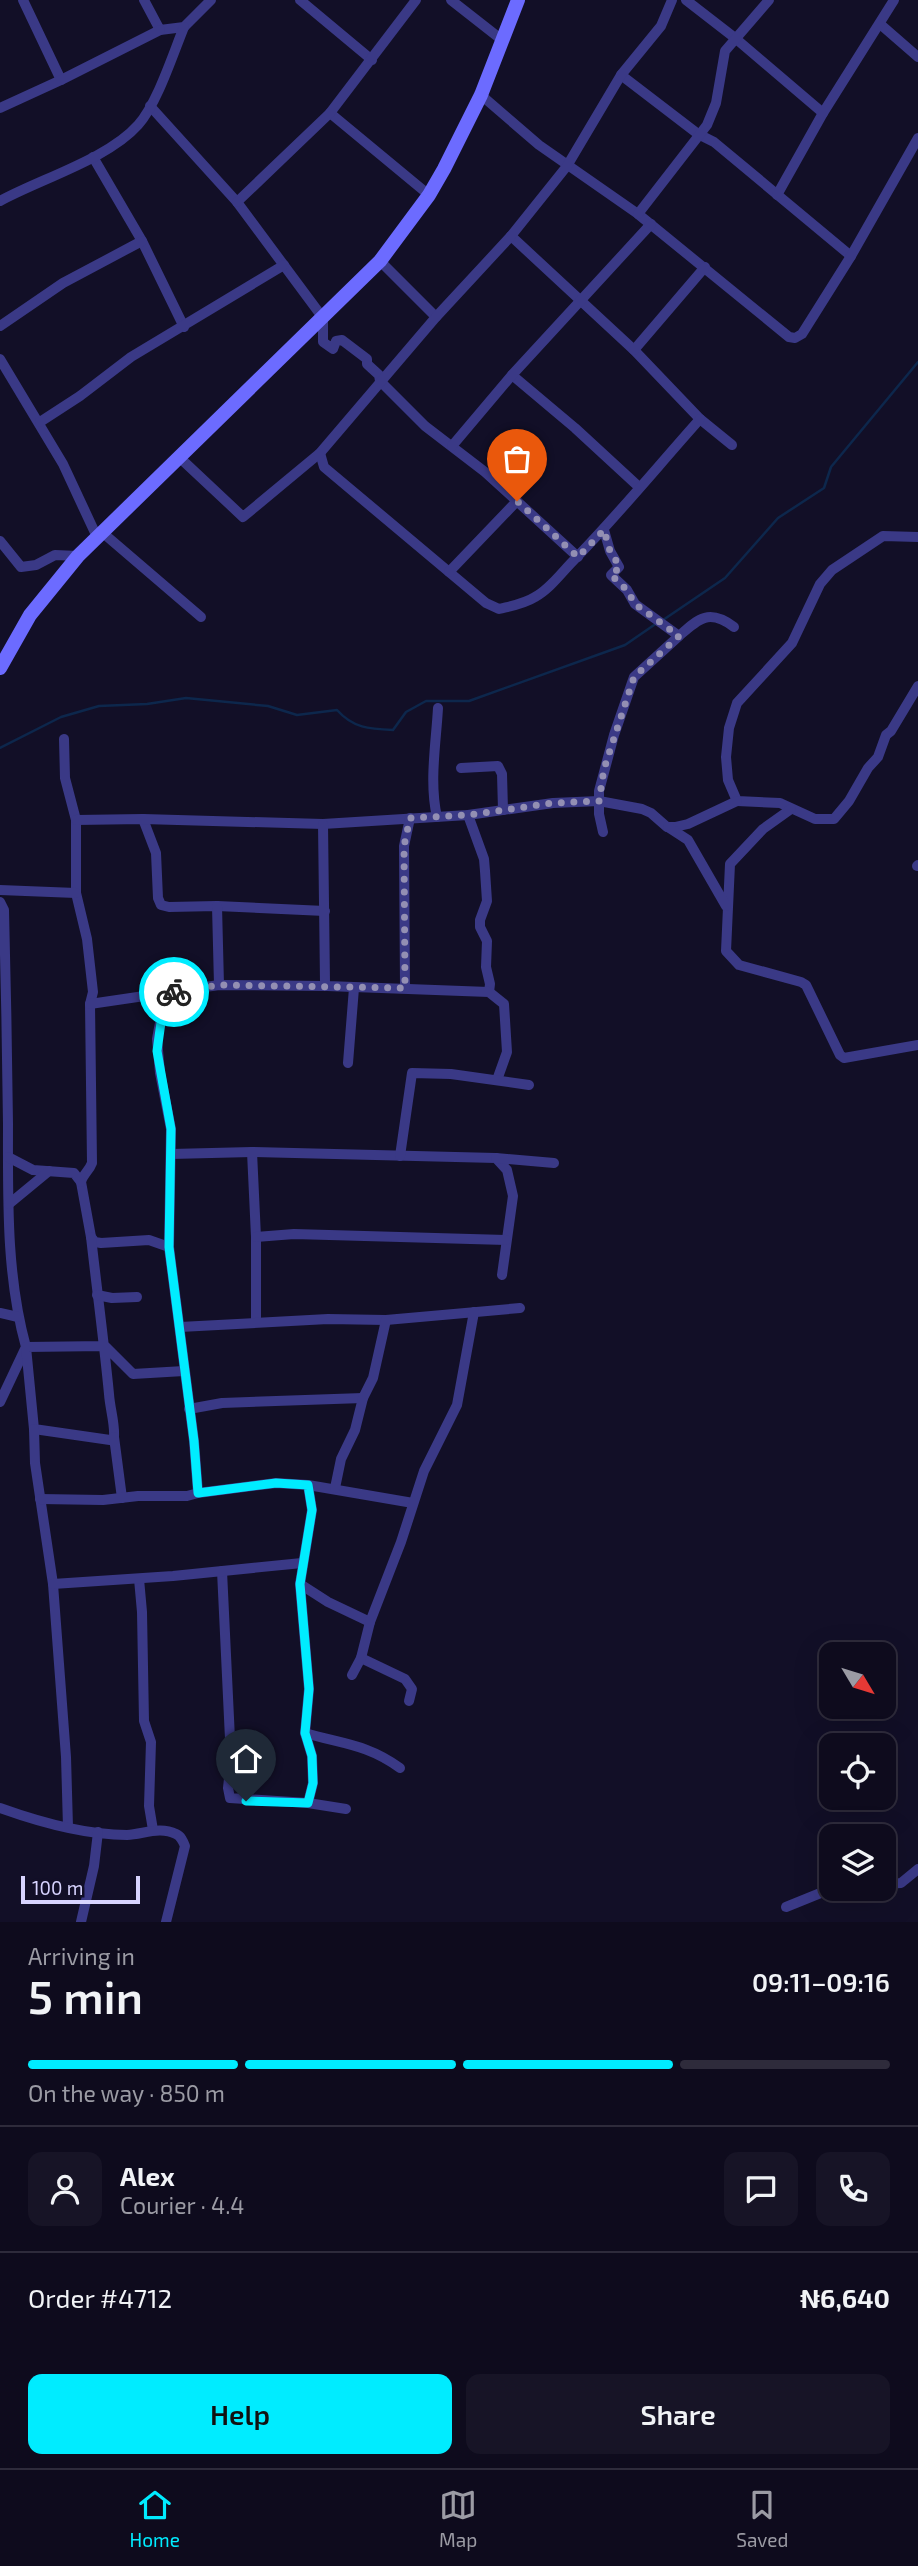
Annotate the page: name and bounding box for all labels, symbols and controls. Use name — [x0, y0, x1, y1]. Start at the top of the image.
pin — [487, 429, 547, 501]
icon: bag — [498, 440, 536, 478]
courier — [139, 957, 209, 1027]
icon: bike — [155, 973, 193, 1011]
north arrow — [819, 1642, 896, 1718]
map controls — [819, 1642, 896, 1901]
pin — [216, 1729, 276, 1801]
button: locate — [819, 1733, 896, 1810]
icon: home — [227, 1740, 265, 1778]
button: layers — [819, 1824, 896, 1901]
scale bar — [21, 1873, 140, 1905]
text: 100 m — [32, 1876, 83, 1899]
text: Arriving in — [28, 1942, 135, 1970]
text: 09:11–09:16 — [752, 1966, 890, 1997]
text: 5 min — [28, 1968, 143, 2023]
text: On the way · 850 m — [28, 2079, 225, 2107]
button: person — [28, 2152, 102, 2226]
button: chat — [724, 2152, 798, 2226]
button: phone — [816, 2152, 890, 2226]
text: Alex — [120, 2160, 175, 2191]
text: Courier · 4.4 — [120, 2191, 244, 2219]
text: Order #4712 — [28, 2282, 172, 2313]
text: ₦6,640 — [800, 2282, 890, 2313]
button: Help — [28, 2374, 452, 2454]
button: Share — [466, 2374, 890, 2454]
tab: Home — [130, 2486, 180, 2551]
tab: Map — [439, 2486, 477, 2551]
tab: Saved — [736, 2486, 788, 2551]

